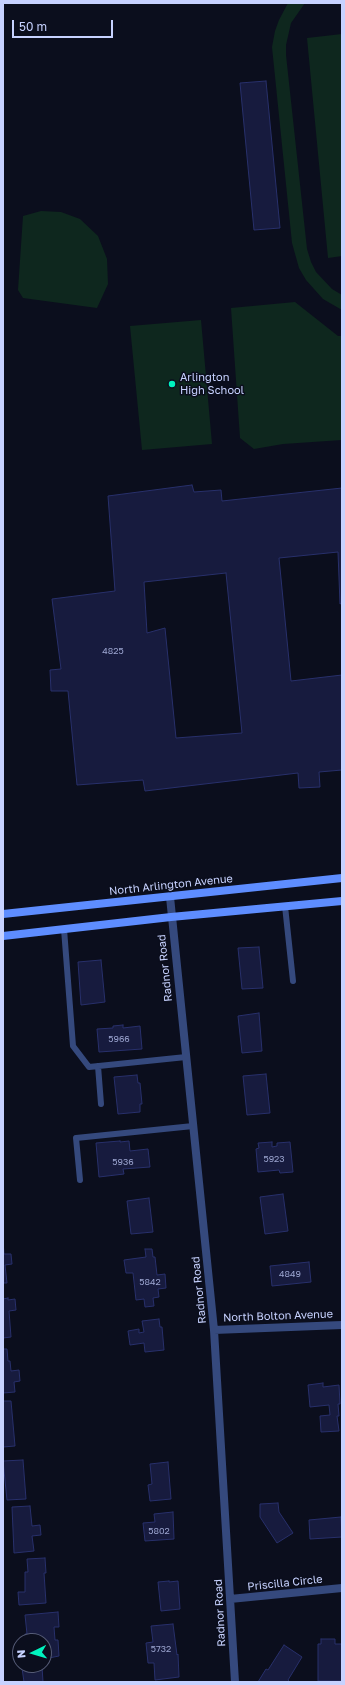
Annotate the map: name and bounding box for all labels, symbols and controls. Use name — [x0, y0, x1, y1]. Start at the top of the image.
scale bar — [14, 12, 115, 38]
text: 50 m — [19, 19, 47, 34]
place label: Arlington High School — [180, 371, 244, 397]
marker: Arlington High School — [167, 379, 177, 389]
house number: 4825 — [102, 646, 124, 656]
street label: North Arlington Avenue — [108, 872, 234, 898]
street label: Radnor Road — [155, 934, 175, 1002]
house number: 5966 — [108, 1034, 130, 1044]
house number: 5923 — [263, 1154, 285, 1164]
house number: 5936 — [112, 1157, 134, 1167]
street label: Radnor Road — [189, 1256, 209, 1324]
house number: 4849 — [279, 1269, 301, 1279]
house number: 5842 — [139, 1277, 161, 1287]
street label: North Bolton Avenue — [223, 1307, 333, 1325]
house number: 5802 — [148, 1526, 170, 1536]
street label: Priscilla Circle — [247, 1572, 323, 1594]
street label: Radnor Road — [212, 1579, 228, 1647]
north arrow — [12, 1633, 52, 1673]
house number: 5732 — [151, 1644, 171, 1654]
text: N — [14, 1649, 27, 1659]

